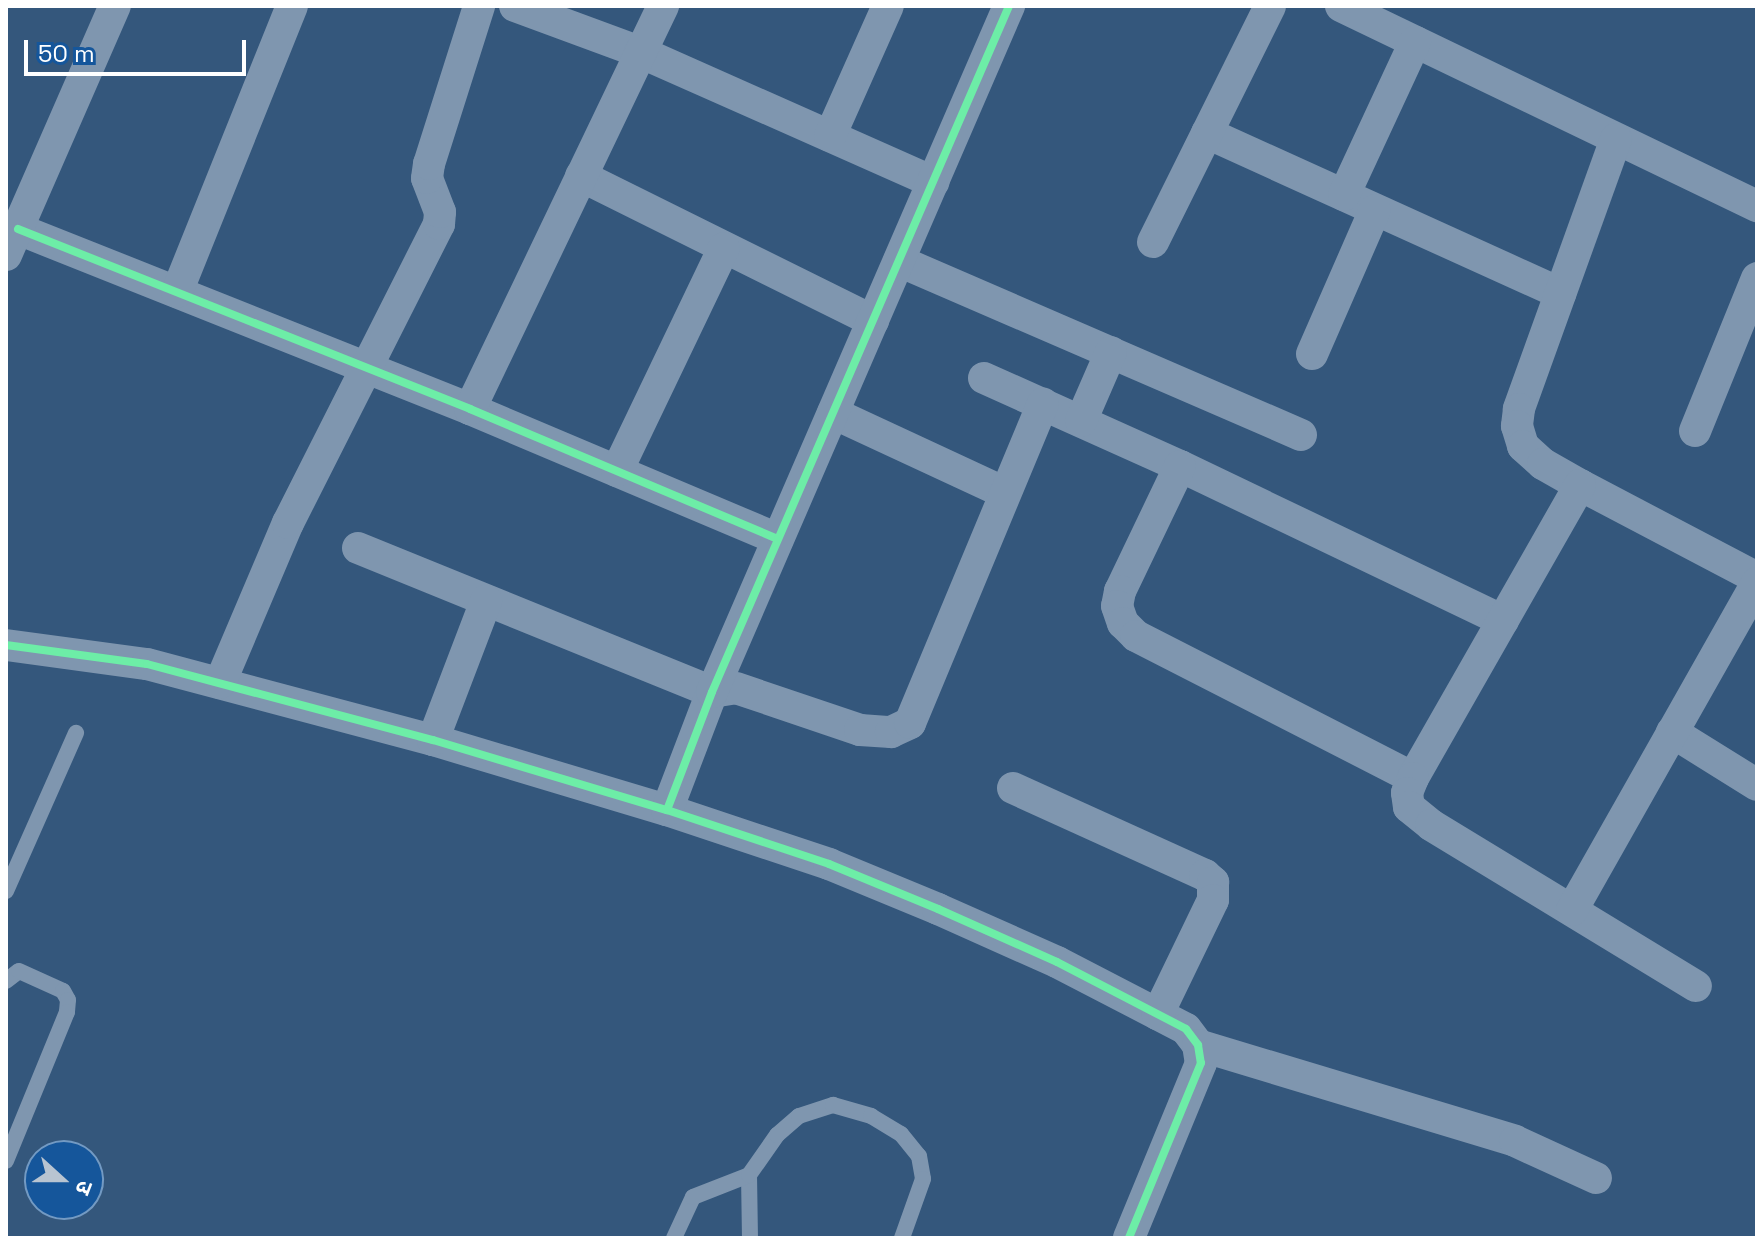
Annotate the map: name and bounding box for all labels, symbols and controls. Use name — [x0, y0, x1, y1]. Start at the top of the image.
scale bar — [28, 24, 250, 74]
text: 50 m — [38, 38, 95, 69]
north arrow — [24, 1140, 104, 1220]
text: उ — [69, 1177, 100, 1199]

